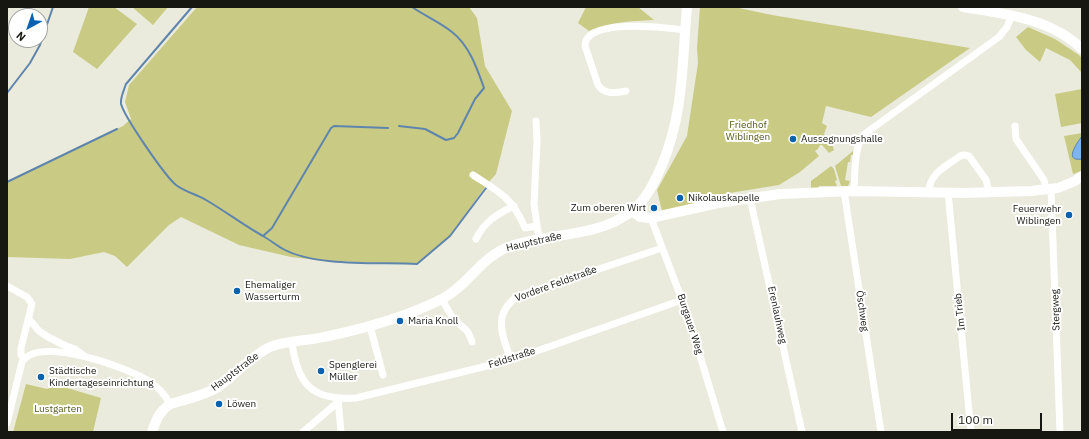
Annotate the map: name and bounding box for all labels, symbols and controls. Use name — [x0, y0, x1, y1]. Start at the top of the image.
north arrow — [8, 8, 48, 48]
text: N — [13, 29, 28, 44]
park label: Friedhof Wiblingen — [726, 119, 770, 142]
place label: Aussegnungshalle — [801, 133, 883, 145]
marker: Aussegnungshalle — [788, 134, 798, 144]
place label: Nikolauskapelle — [688, 192, 760, 204]
marker: Nikolauskapelle — [675, 193, 685, 203]
place label: Zum oberen Wirt — [571, 202, 646, 214]
marker: Zum oberen Wirt — [649, 203, 659, 213]
place label: Feuerwehr Wiblingen — [1013, 203, 1061, 226]
marker: Feuerwehr Wiblingen — [1064, 210, 1074, 220]
street label: Hauptstraße — [505, 230, 563, 254]
street label: Vordere Feldstraße — [513, 264, 599, 304]
place label: Ehemaliger Wasserturm — [245, 279, 300, 302]
street label: Erenlauhweg — [765, 285, 789, 345]
marker: Ehemaliger Wasserturm — [232, 286, 242, 296]
street label: Stergweg — [1049, 289, 1063, 331]
street label: Öschweg — [853, 290, 871, 332]
street label: Burgauer Weg — [675, 292, 705, 356]
street label: Im Trieb — [952, 293, 968, 331]
place label: Maria Knoll — [408, 315, 458, 327]
marker: Maria Knoll — [395, 316, 405, 326]
street label: Feldstraße — [487, 345, 537, 371]
street label: Hauptstraße — [209, 350, 261, 394]
place label: Spenglerei Müller — [329, 359, 377, 382]
place label: Städtische Kindertageseinrichtung — [49, 365, 154, 388]
marker: Spenglerei Müller — [316, 366, 326, 376]
marker: Städtische Kindertageseinrichtung — [36, 372, 46, 382]
place label: Löwen — [227, 398, 256, 410]
marker: Löwen — [214, 399, 224, 409]
park label: Lustgarten — [34, 403, 82, 415]
scale bar — [953, 405, 1044, 431]
text: 100 m — [958, 412, 993, 427]

